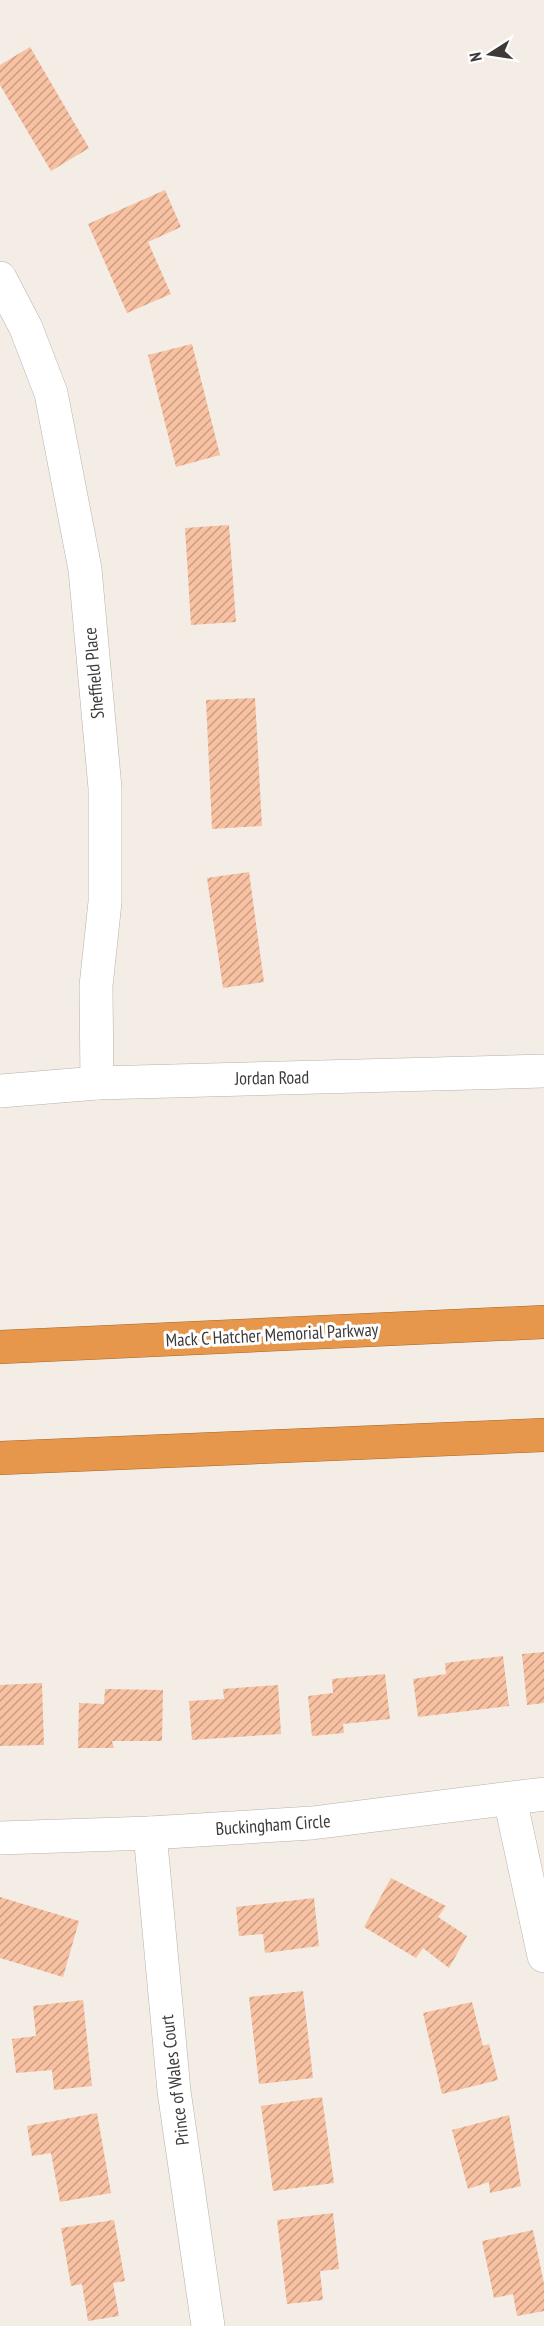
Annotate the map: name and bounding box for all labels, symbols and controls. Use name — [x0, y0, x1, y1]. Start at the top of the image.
north arrow — [460, 24, 520, 84]
text: N — [465, 51, 486, 63]
street label: Sheffield Place — [78, 626, 109, 720]
street label: Jordan Road — [234, 1065, 309, 1090]
street label: Mack C Hatcher Memorial Parkway — [165, 1317, 379, 1352]
street label: Buckingham Circle — [215, 1809, 331, 1840]
street label: Prince of Wales Court — [155, 2013, 194, 2147]

